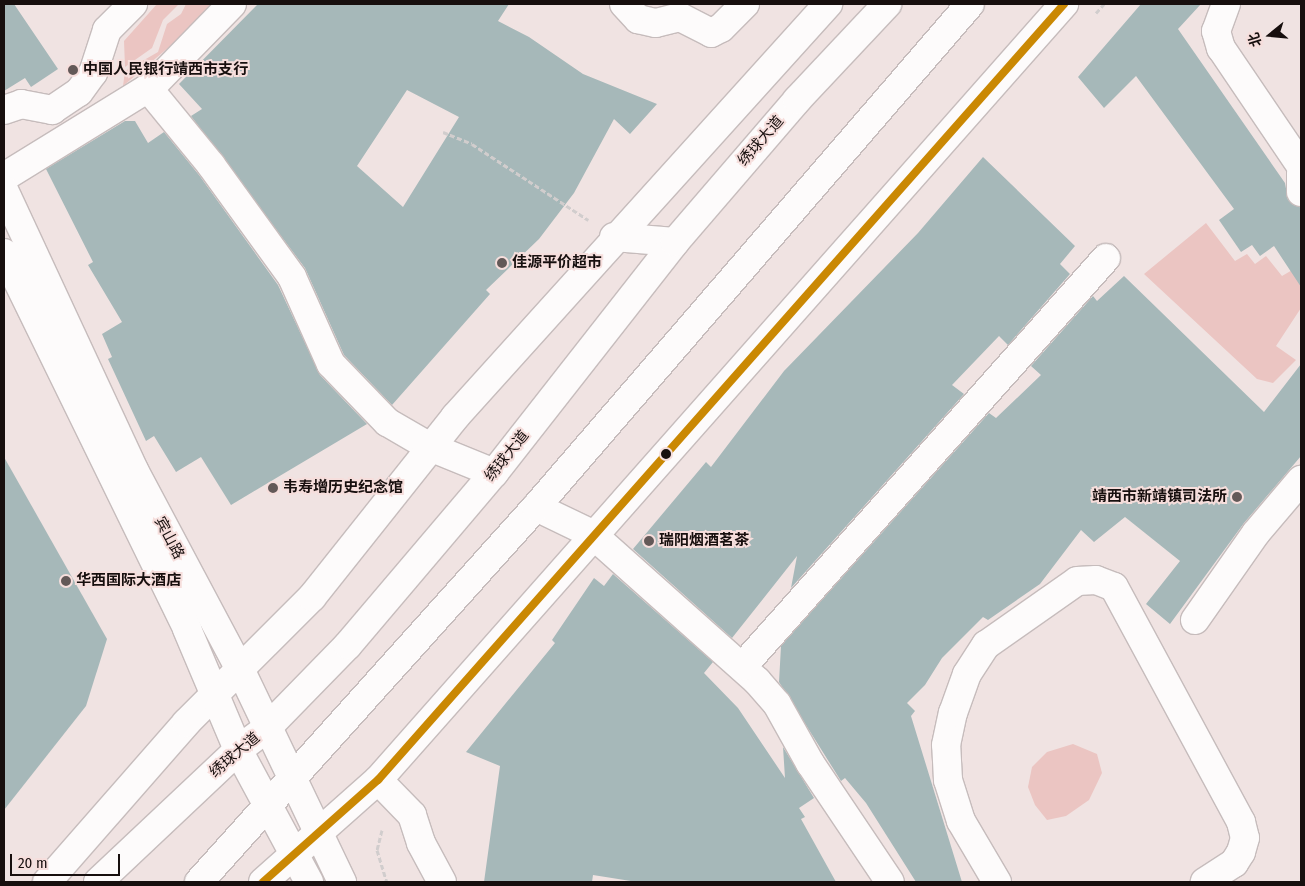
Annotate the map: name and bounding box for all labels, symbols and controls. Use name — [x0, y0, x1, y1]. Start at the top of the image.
north arrow — [1245, 10, 1295, 60]
text: 北 — [1245, 30, 1265, 49]
place label: 中国人民银行靖西市支行 — [83, 61, 248, 79]
marker: 中国人民银行靖西市支行 — [67, 64, 79, 76]
street label: 绣球大道 — [735, 112, 787, 170]
place label: 佳源平价超市 — [512, 254, 602, 272]
marker: 佳源平价超市 — [496, 257, 508, 269]
street label: 绣球大道 — [481, 427, 533, 485]
unlabelled marker — [661, 449, 671, 459]
place label: 韦寿增历史纪念馆 — [283, 479, 403, 497]
marker: 韦寿增历史纪念馆 — [267, 482, 279, 494]
place label: 靖西市新靖镇司法所 — [1092, 488, 1227, 506]
marker: 靖西市新靖镇司法所 — [1231, 491, 1243, 503]
street label: 宾山路 — [150, 514, 188, 562]
place label: 瑞阳烟酒茗茶 — [659, 532, 749, 550]
marker: 瑞阳烟酒茗茶 — [643, 535, 655, 547]
place label: 华西国际大酒店 — [76, 572, 181, 590]
marker: 华西国际大酒店 — [60, 575, 72, 587]
street label: 绣球大道 — [206, 729, 264, 781]
scale bar — [12, 844, 122, 876]
text: 20 m — [18, 854, 48, 872]

